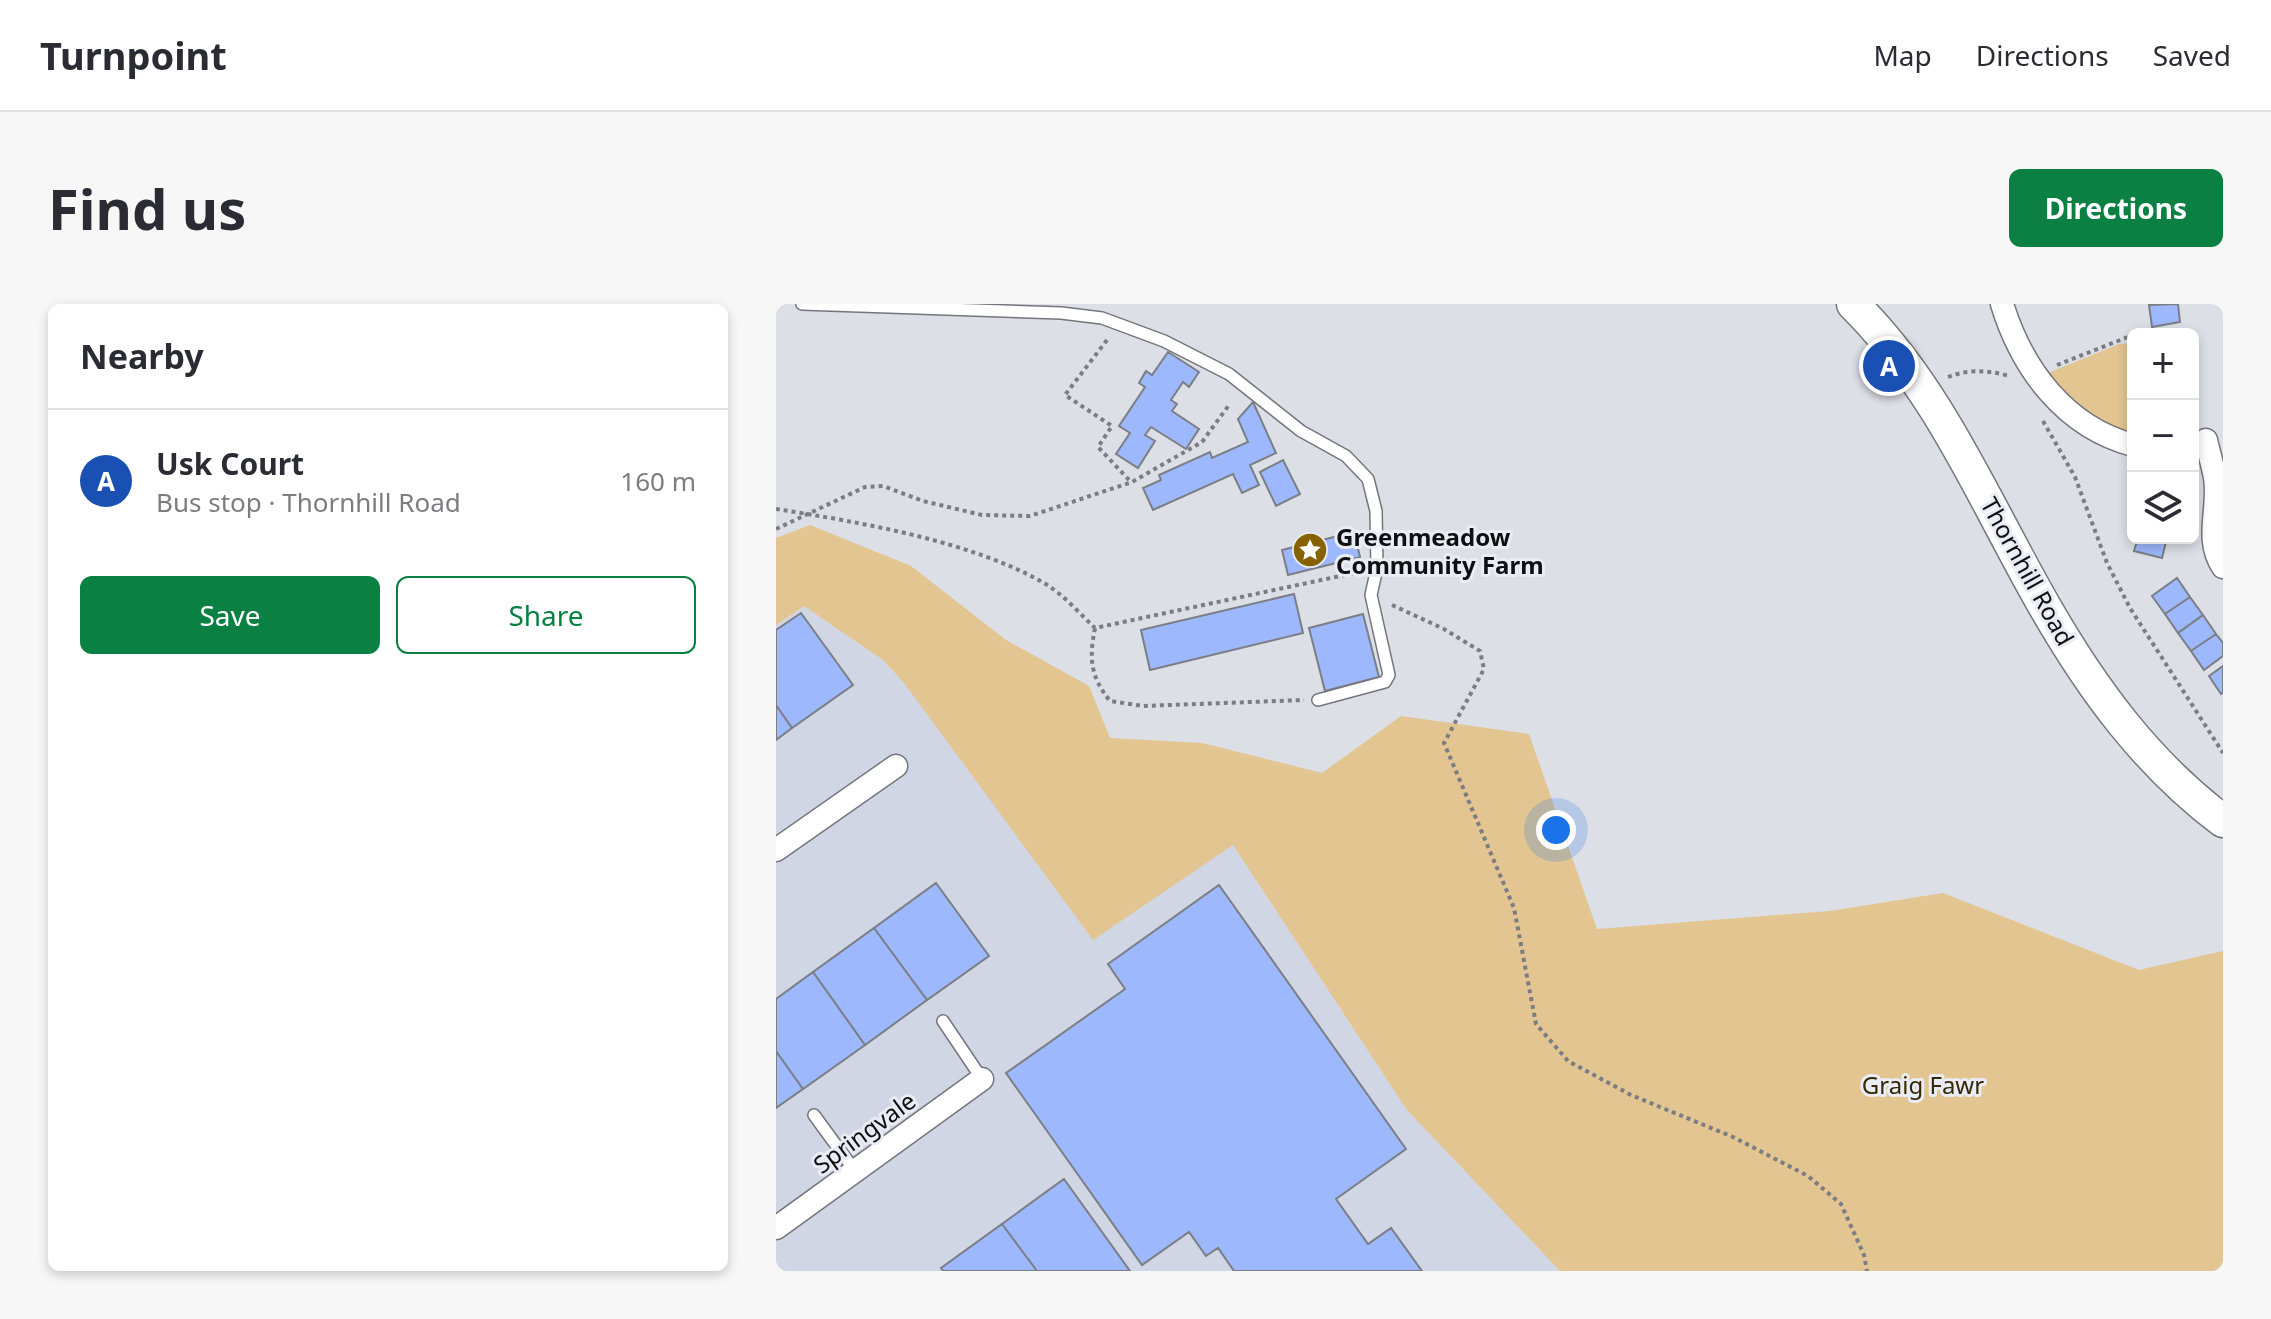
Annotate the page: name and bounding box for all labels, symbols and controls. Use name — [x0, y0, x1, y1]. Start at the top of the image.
text: Turnpoint — [40, 29, 227, 81]
text: Map — [1873, 36, 1932, 74]
text: Directions — [1976, 36, 2109, 74]
text: Saved — [2153, 36, 2231, 74]
button: Directions — [2009, 169, 2223, 247]
text: Find us — [48, 170, 246, 246]
map controls — [2127, 328, 2199, 544]
button: + — [2127, 328, 2199, 400]
text: Nearby — [80, 333, 204, 379]
pin: A — [1863, 336, 1915, 396]
button: − — [2127, 400, 2199, 472]
text: Usk Court — [156, 443, 304, 484]
text: A — [97, 463, 115, 499]
text: 160 m — [620, 463, 696, 499]
button: layers — [2127, 472, 2199, 544]
text: Bus stop · Thornhill Road — [156, 484, 461, 520]
street label: Thornhill Road — [1974, 491, 2082, 651]
place label: Greenmeadow Community Farm — [1336, 520, 1544, 581]
place icon: Greenmeadow Community Farm — [1291, 531, 1329, 569]
button: Save — [80, 576, 380, 654]
button: Share — [396, 576, 696, 654]
your location — [1536, 810, 1576, 850]
park label: Graig Fawr — [1862, 1068, 1984, 1101]
street label: Springvale — [806, 1084, 922, 1180]

